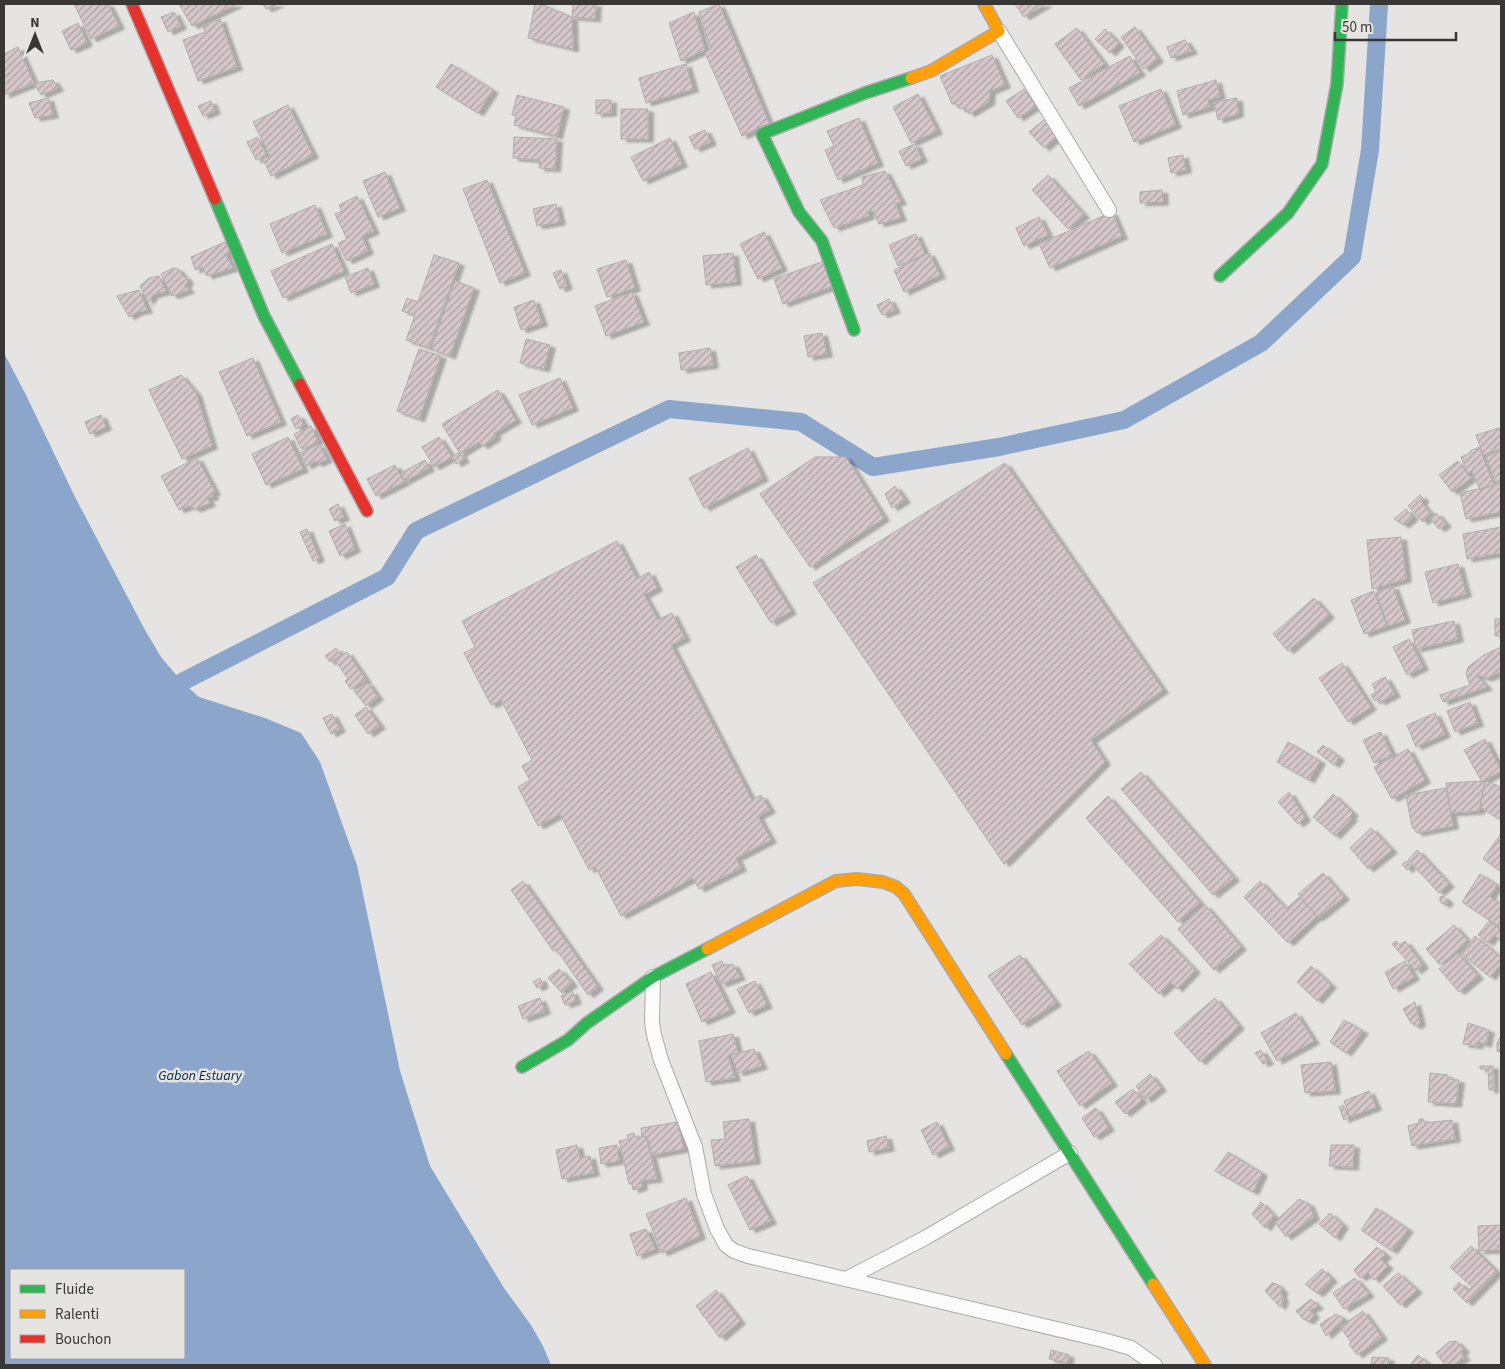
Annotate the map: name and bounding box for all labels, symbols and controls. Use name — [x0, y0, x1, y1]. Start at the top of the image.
north arrow — [10, 10, 60, 60]
scale bar — [1335, 10, 1456, 42]
text: N — [30, 13, 40, 33]
text: 50 m — [1342, 17, 1372, 38]
water label: Gabon Estuary — [158, 1066, 243, 1086]
legend — [10, 1269, 185, 1359]
text: Fluide — [55, 1279, 94, 1300]
text: Ralenti — [55, 1304, 99, 1325]
text: Bouchon — [55, 1329, 111, 1350]

